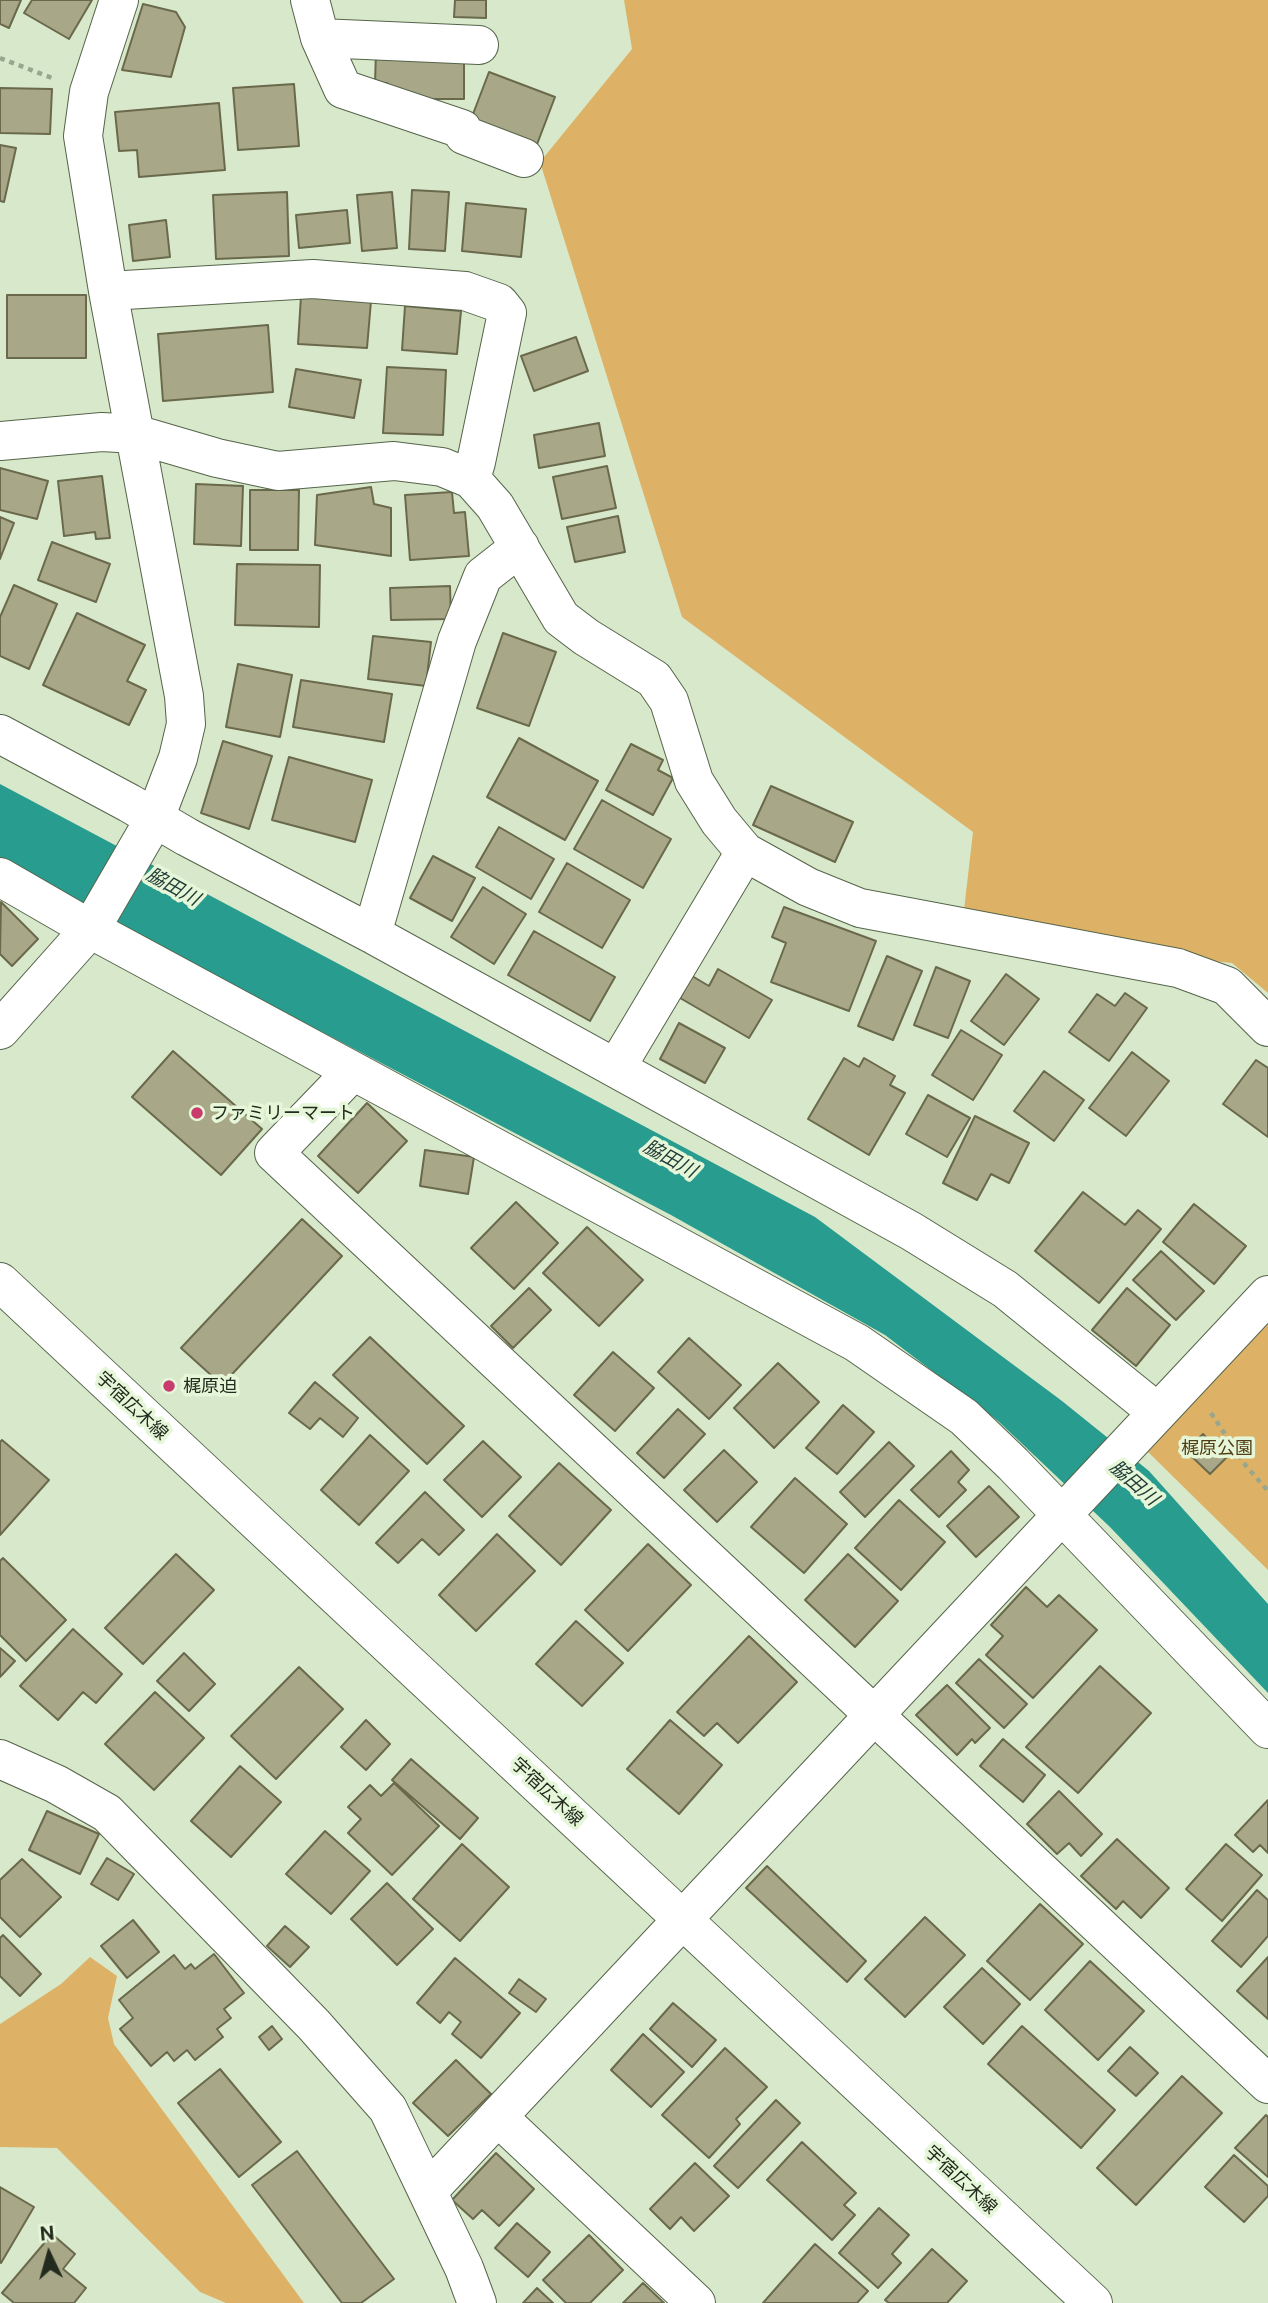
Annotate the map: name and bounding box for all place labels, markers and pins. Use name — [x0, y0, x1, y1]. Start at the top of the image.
place label: ファミリーマート — [211, 1102, 355, 1124]
marker: ファミリーマート — [189, 1105, 205, 1121]
place label: 梶原迫 — [183, 1375, 237, 1397]
marker: 梶原迫 — [161, 1378, 177, 1394]

